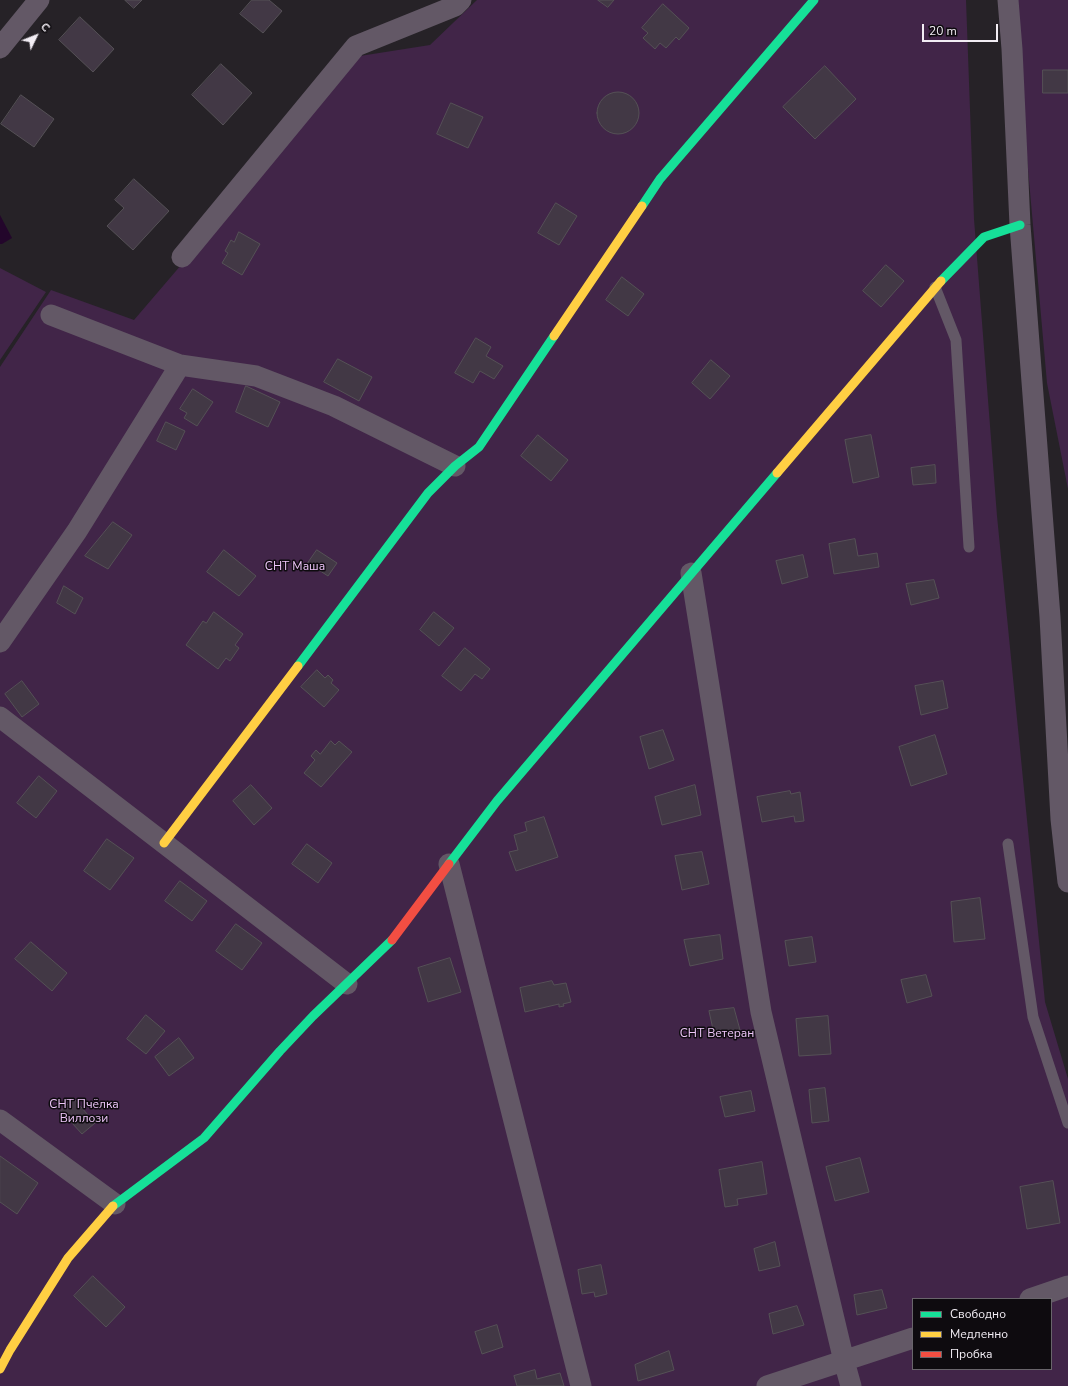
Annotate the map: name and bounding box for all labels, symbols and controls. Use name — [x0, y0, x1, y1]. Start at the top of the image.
north arrow — [16, 16, 56, 56]
scale bar — [924, 16, 1000, 42]
text: С — [37, 20, 53, 35]
text: 20 m — [929, 23, 957, 39]
park label: СНТ Маша — [265, 560, 325, 574]
park label: СНТ Ветеран — [680, 1027, 754, 1041]
park label: СНТ Пчёлка Виллози — [49, 1098, 119, 1126]
legend — [912, 1298, 1052, 1370]
text: Свободно — [950, 1306, 1006, 1322]
text: Медленно — [950, 1326, 1008, 1342]
text: Пробка — [950, 1346, 993, 1362]

